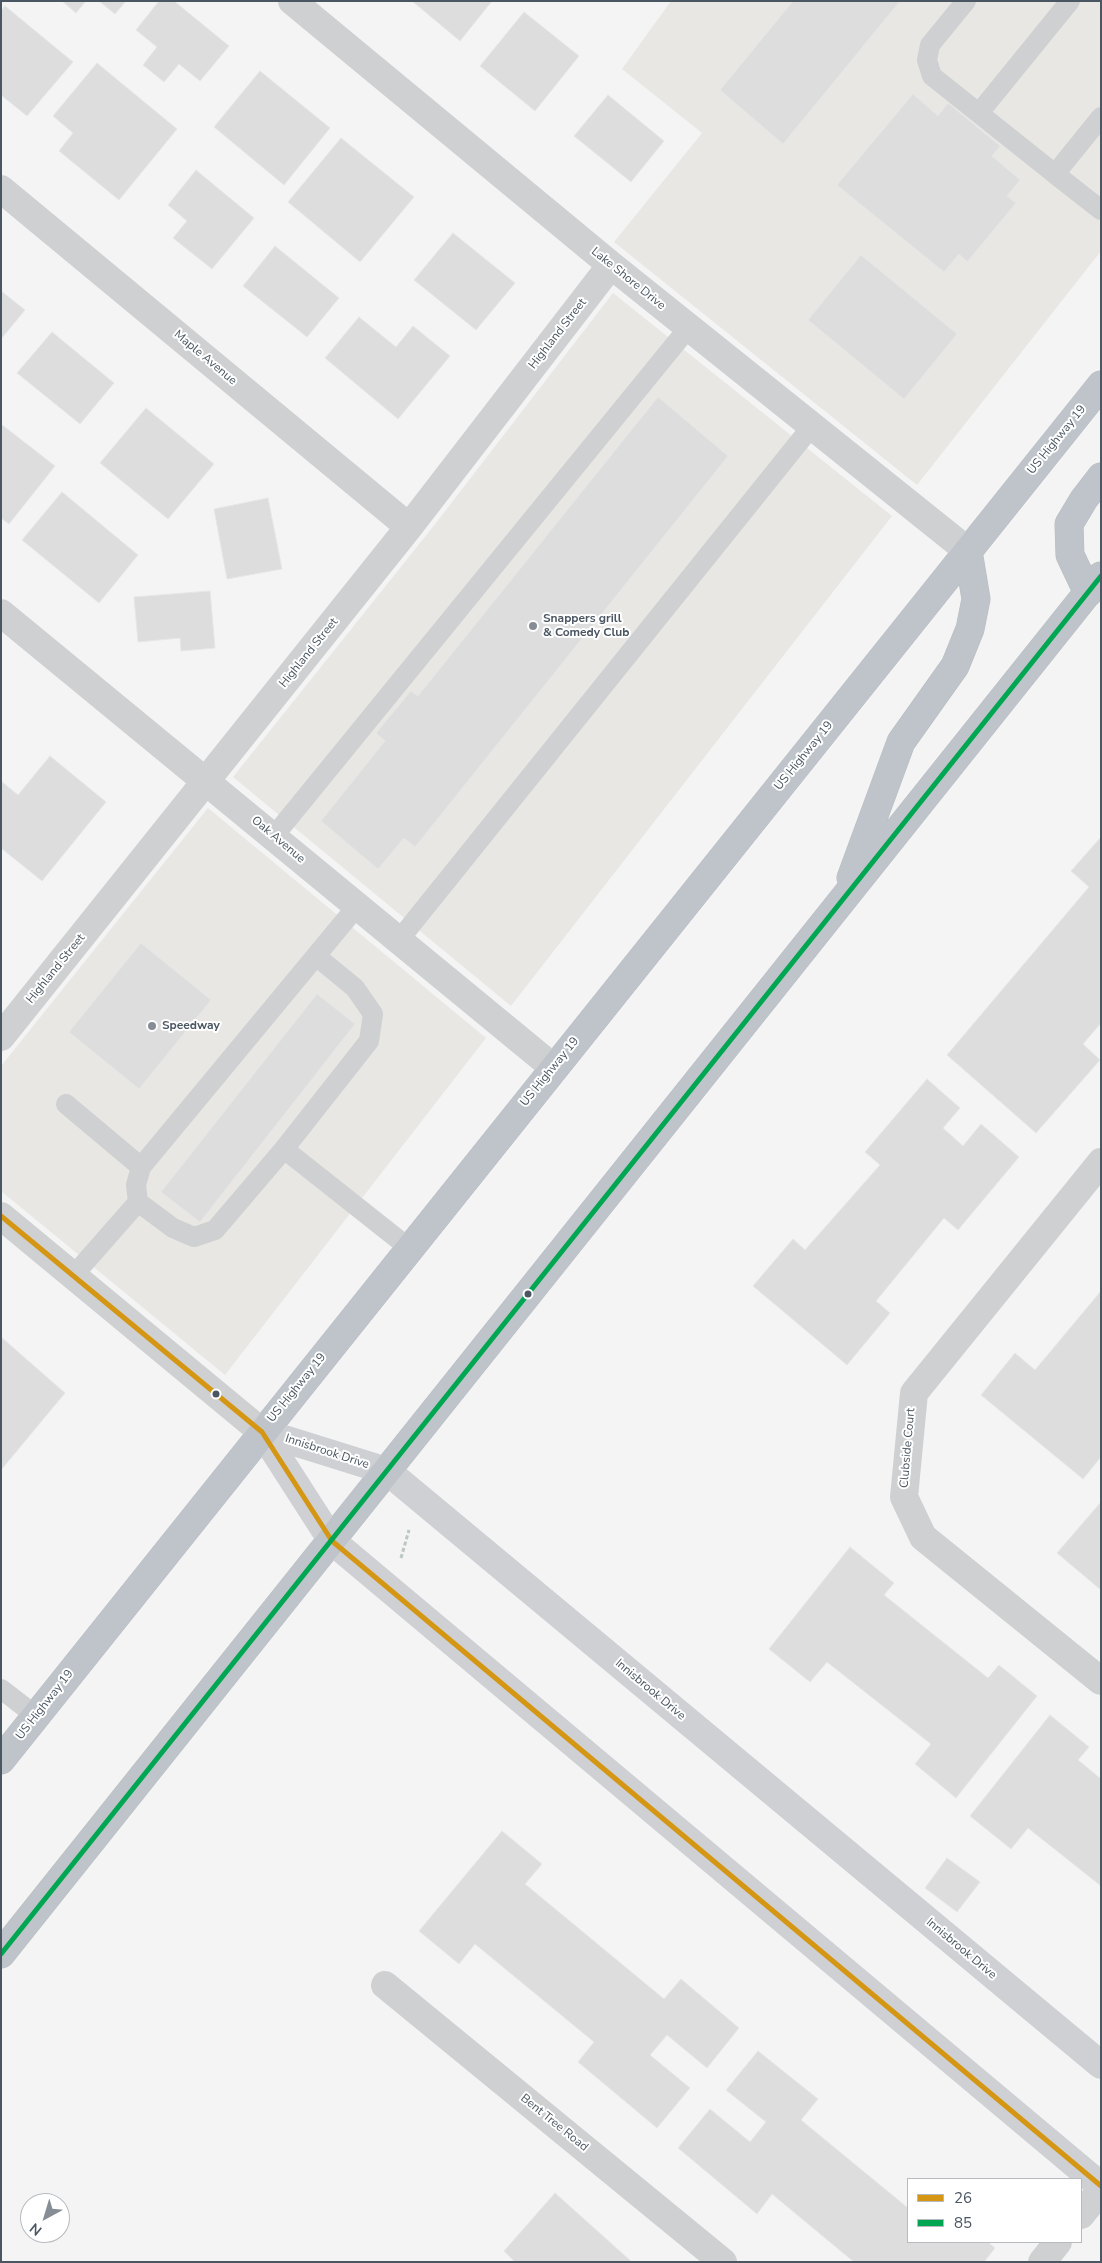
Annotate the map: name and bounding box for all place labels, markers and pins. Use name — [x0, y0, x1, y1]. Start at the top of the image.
place label: Snappers grill & Comedy Club — [543, 612, 629, 640]
marker: Snappers grill & Comedy Club — [527, 620, 539, 632]
place label: Speedway — [162, 1019, 220, 1033]
marker: Speedway — [146, 1020, 158, 1032]
unlabelled marker — [523, 1289, 533, 1299]
unlabelled marker — [211, 1389, 221, 1399]

